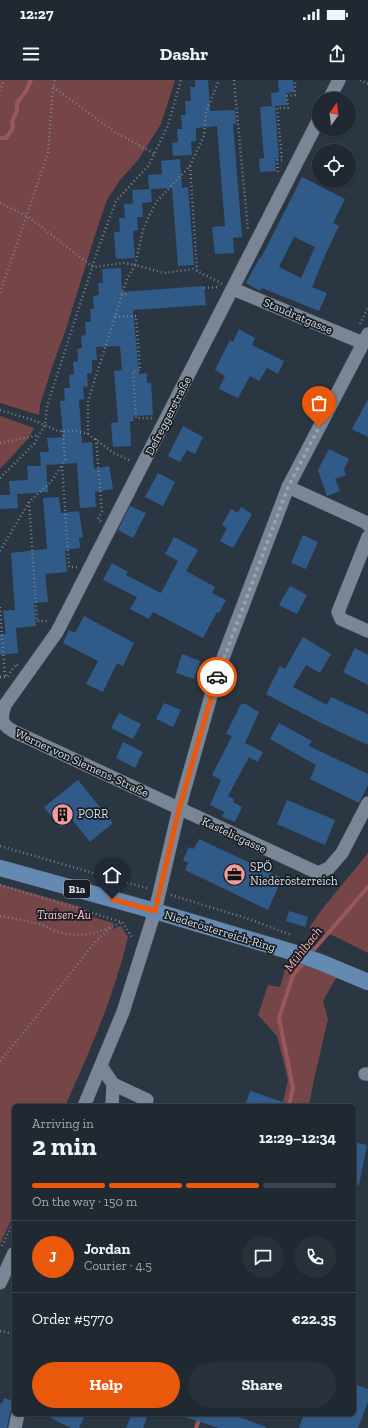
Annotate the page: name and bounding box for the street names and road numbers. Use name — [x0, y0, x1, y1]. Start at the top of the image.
street label: Staudratgasse — [261, 295, 335, 337]
street label: Defreggerstraße — [142, 374, 194, 458]
street label: Werner von Siemens-Straße — [13, 726, 151, 800]
street label: Kastelicgasse — [200, 814, 269, 856]
road number: B1a — [64, 880, 90, 898]
street label: Niederösterreich-Ring — [163, 907, 278, 955]

